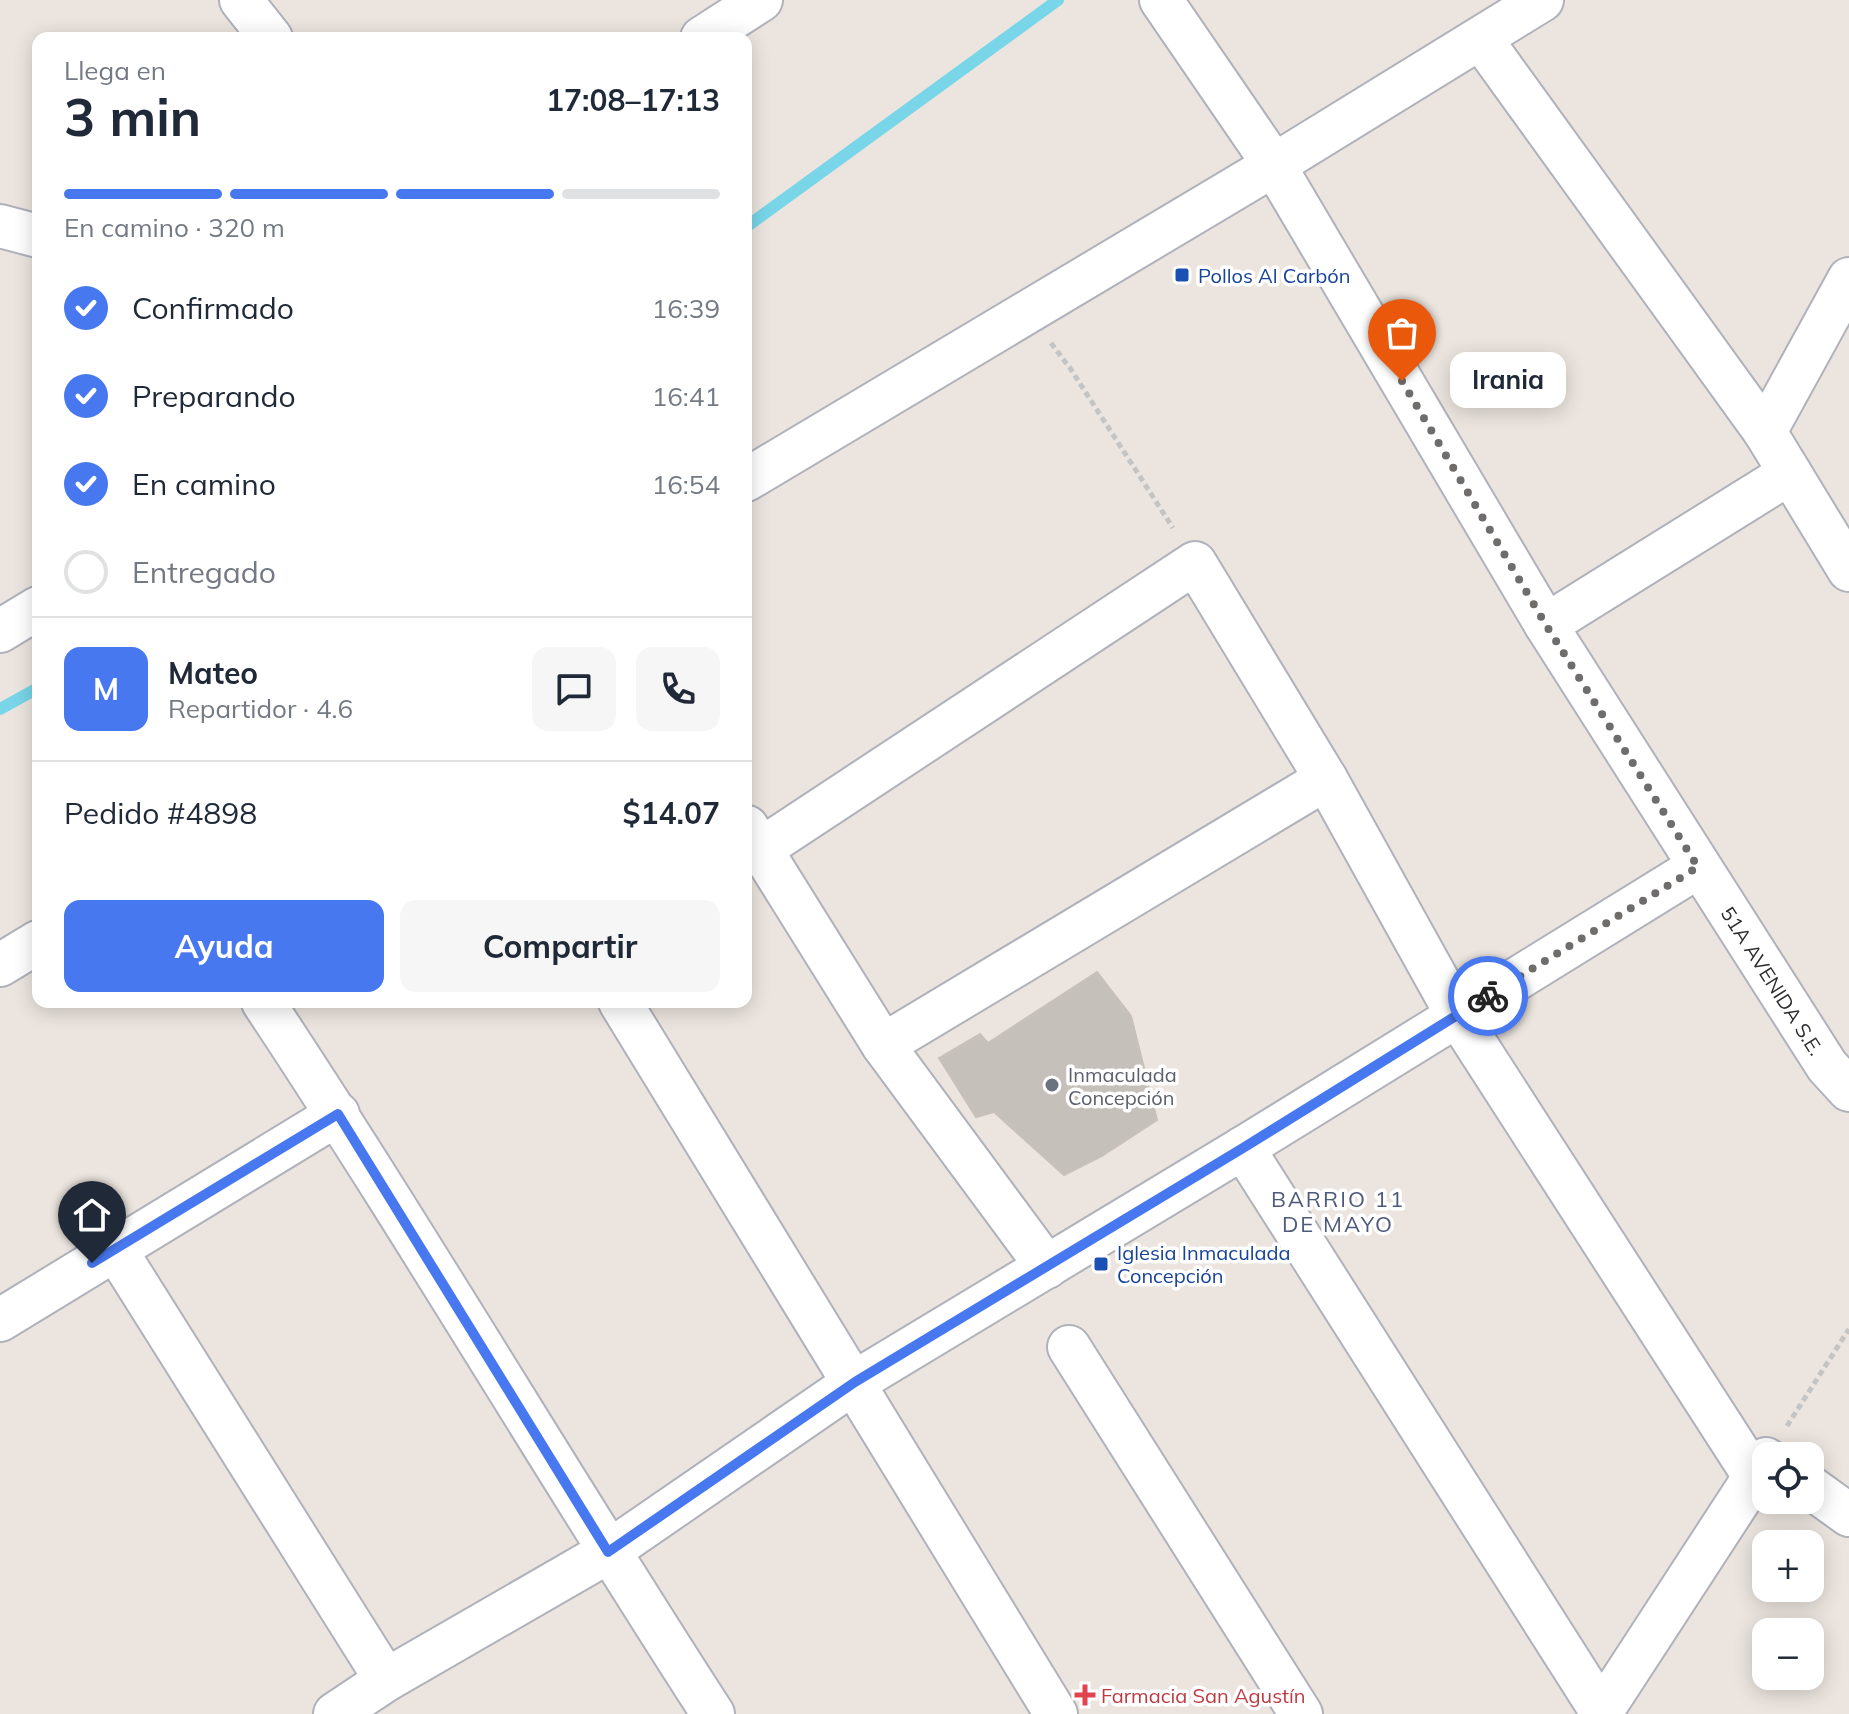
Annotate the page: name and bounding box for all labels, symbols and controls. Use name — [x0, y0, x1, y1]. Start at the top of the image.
text: Llega en — [64, 54, 166, 87]
text: 17:08–17:13 — [546, 81, 720, 119]
text: 3 min — [64, 84, 201, 149]
text: En camino · 320 m — [64, 211, 285, 244]
place label: Pollos Al Carbón — [1198, 263, 1351, 288]
marker: Pollos Al Carbón — [1173, 266, 1191, 284]
icon: check — [64, 286, 108, 330]
text: Confirmado — [132, 289, 294, 327]
text: 16:39 — [652, 292, 720, 325]
pin — [1368, 299, 1436, 381]
icon: bag — [1380, 311, 1424, 355]
callout: Irania — [1450, 353, 1566, 409]
text: Irania — [1472, 363, 1544, 396]
icon: check — [64, 374, 108, 418]
text: Preparando — [132, 377, 296, 415]
text: 16:41 — [652, 380, 720, 413]
icon: check — [64, 462, 108, 506]
text: En camino — [132, 465, 276, 503]
text: 16:54 — [652, 468, 720, 501]
text: Entregado — [132, 553, 276, 591]
button: chat — [532, 647, 616, 731]
button: phone — [636, 647, 720, 731]
text: Mateo — [168, 654, 258, 692]
text: M — [93, 670, 119, 708]
text: Repartidor · 4.6 — [168, 692, 353, 725]
text: Pedido #4898 — [64, 794, 257, 832]
text: $14.07 — [623, 794, 720, 832]
button: Ayuda — [64, 900, 384, 992]
button: Compartir — [400, 900, 720, 992]
street label: 51A AVENIDA S.E. — [1716, 902, 1829, 1060]
courier — [1448, 956, 1528, 1036]
icon: bike — [1466, 974, 1510, 1018]
place label: Inmaculada Concepción — [1068, 1062, 1177, 1110]
marker: Inmaculada Concepción — [1043, 1076, 1061, 1094]
pin — [58, 1181, 126, 1263]
district label: BARRIO 11 DE MAYO — [1271, 1185, 1405, 1238]
icon: home — [70, 1193, 114, 1237]
place label: Iglesia Inmaculada Concepción — [1117, 1240, 1290, 1288]
marker: Iglesia Inmaculada Concepción — [1092, 1255, 1110, 1273]
map controls — [1752, 1442, 1824, 1690]
button: locate — [1752, 1442, 1824, 1514]
button: + — [1752, 1530, 1824, 1602]
button: − — [1752, 1618, 1824, 1690]
place label: Farmacia San Agustín — [1101, 1683, 1305, 1708]
marker: Farmacia San Agustín — [1076, 1686, 1094, 1704]

